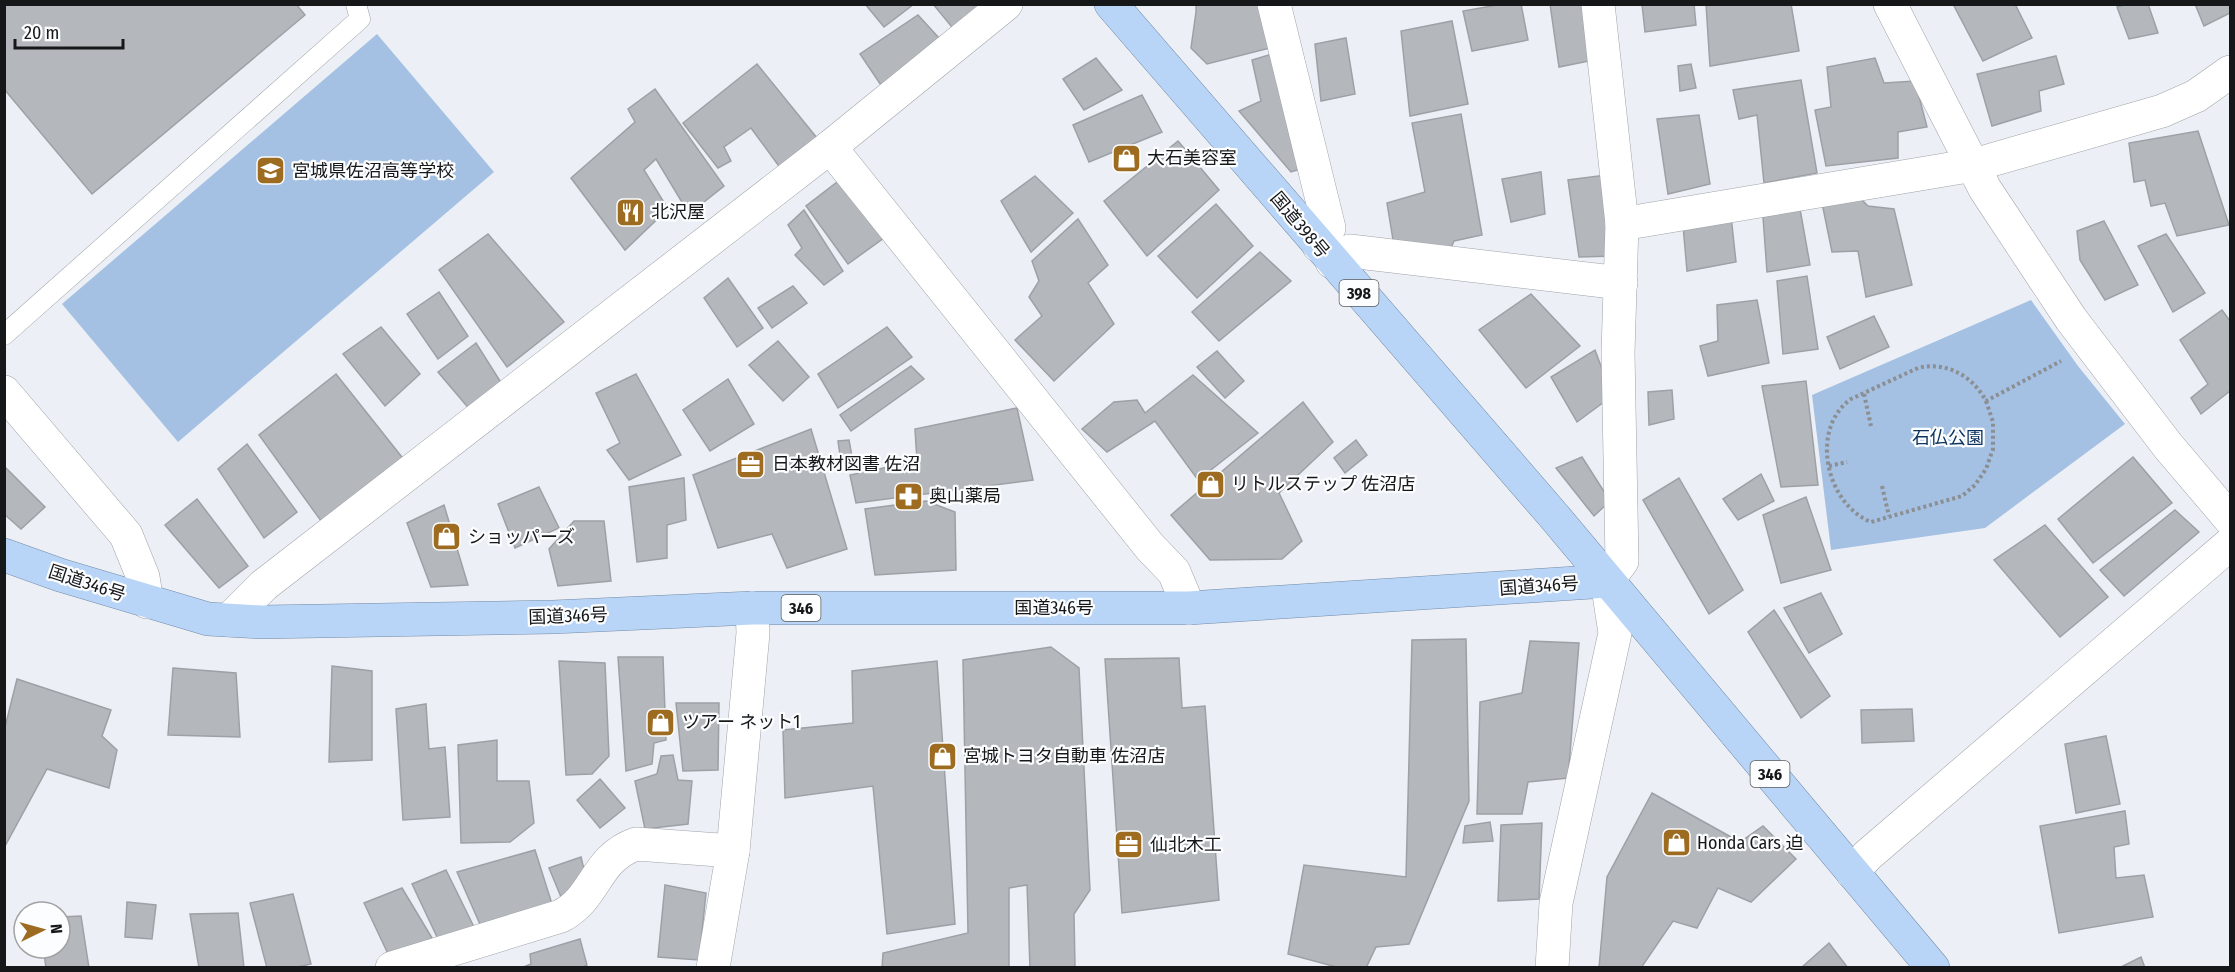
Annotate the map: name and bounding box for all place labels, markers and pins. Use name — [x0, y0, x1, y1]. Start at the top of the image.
shop icon: 大石美容室 — [1110, 142, 1142, 174]
place label: 大石美容室 — [1147, 147, 1237, 169]
school or university icon: 宮城県佐沼高等学校 — [255, 155, 287, 187]
place label: 宮城県佐沼高等学校 — [292, 160, 454, 182]
restaurant icon: 北沢屋 — [614, 196, 646, 228]
place label: 北沢屋 — [651, 201, 705, 223]
office icon: 日本教材図書 佐沼 — [735, 448, 767, 480]
place label: 日本教材図書 佐沼 — [772, 453, 920, 475]
shop icon: リトルステップ 佐沼店 — [1194, 468, 1226, 500]
place label: リトルステップ 佐沼店 — [1231, 473, 1415, 495]
pharmacy icon: 奥山薬局 — [892, 480, 924, 512]
place label: 奥山薬局 — [929, 485, 1001, 507]
shop icon: ショッパーズ — [431, 521, 463, 553]
place label: ショッパーズ — [468, 526, 575, 548]
shop icon: ツアー ネット1 — [645, 706, 677, 738]
place label: ツアー ネット1 — [682, 711, 800, 733]
shop icon: 宮城トヨタ自動車 佐沼店 — [926, 740, 958, 772]
place label: 宮城トヨタ自動車 佐沼店 — [963, 745, 1165, 767]
shop icon: Honda Cars 迫 — [1660, 827, 1692, 859]
office icon: 仙北木工 — [1113, 829, 1145, 861]
place label: Honda Cars 迫 — [1697, 832, 1803, 854]
place label: 仙北木工 — [1150, 834, 1222, 856]

